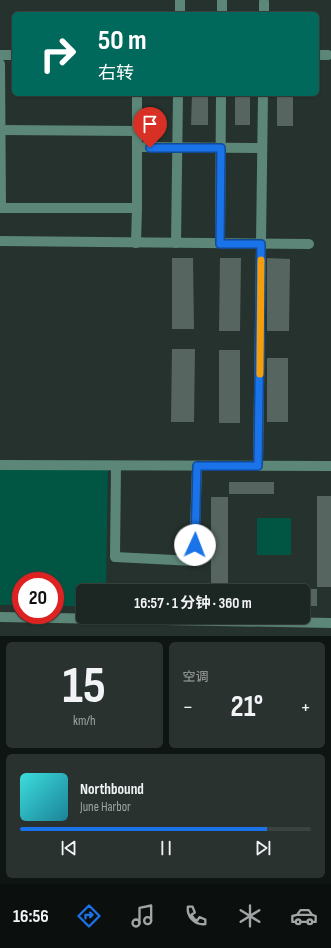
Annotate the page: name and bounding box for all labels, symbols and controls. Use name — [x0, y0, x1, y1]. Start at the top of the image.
text: 50 m — [98, 24, 147, 57]
icon: right — [32, 28, 84, 80]
text: 右转 — [98, 63, 134, 84]
pin — [133, 107, 167, 148]
icon: arrive — [139, 113, 161, 135]
position arrow — [174, 524, 216, 566]
speed limit sign: 20 — [12, 572, 64, 624]
text: 16:57 · 1 分钟 · 360 m — [134, 594, 252, 613]
text: 15 — [63, 655, 106, 718]
text: 空调 — [183, 669, 209, 685]
text: 21° — [230, 689, 263, 725]
text: − — [183, 694, 193, 721]
text: + — [300, 694, 311, 721]
text: km/h — [73, 713, 95, 729]
text: Northbound — [80, 780, 144, 799]
text: June Harbor — [80, 799, 131, 815]
icon: previous — [58, 837, 80, 859]
icon: pause — [155, 837, 177, 859]
icon: next — [252, 837, 274, 859]
icon: directions — [75, 902, 103, 930]
icon: music — [129, 902, 157, 930]
icon: phone — [182, 902, 210, 930]
icon: climate — [236, 902, 264, 930]
icon: car — [290, 902, 318, 930]
text: 16:56 — [13, 906, 49, 927]

